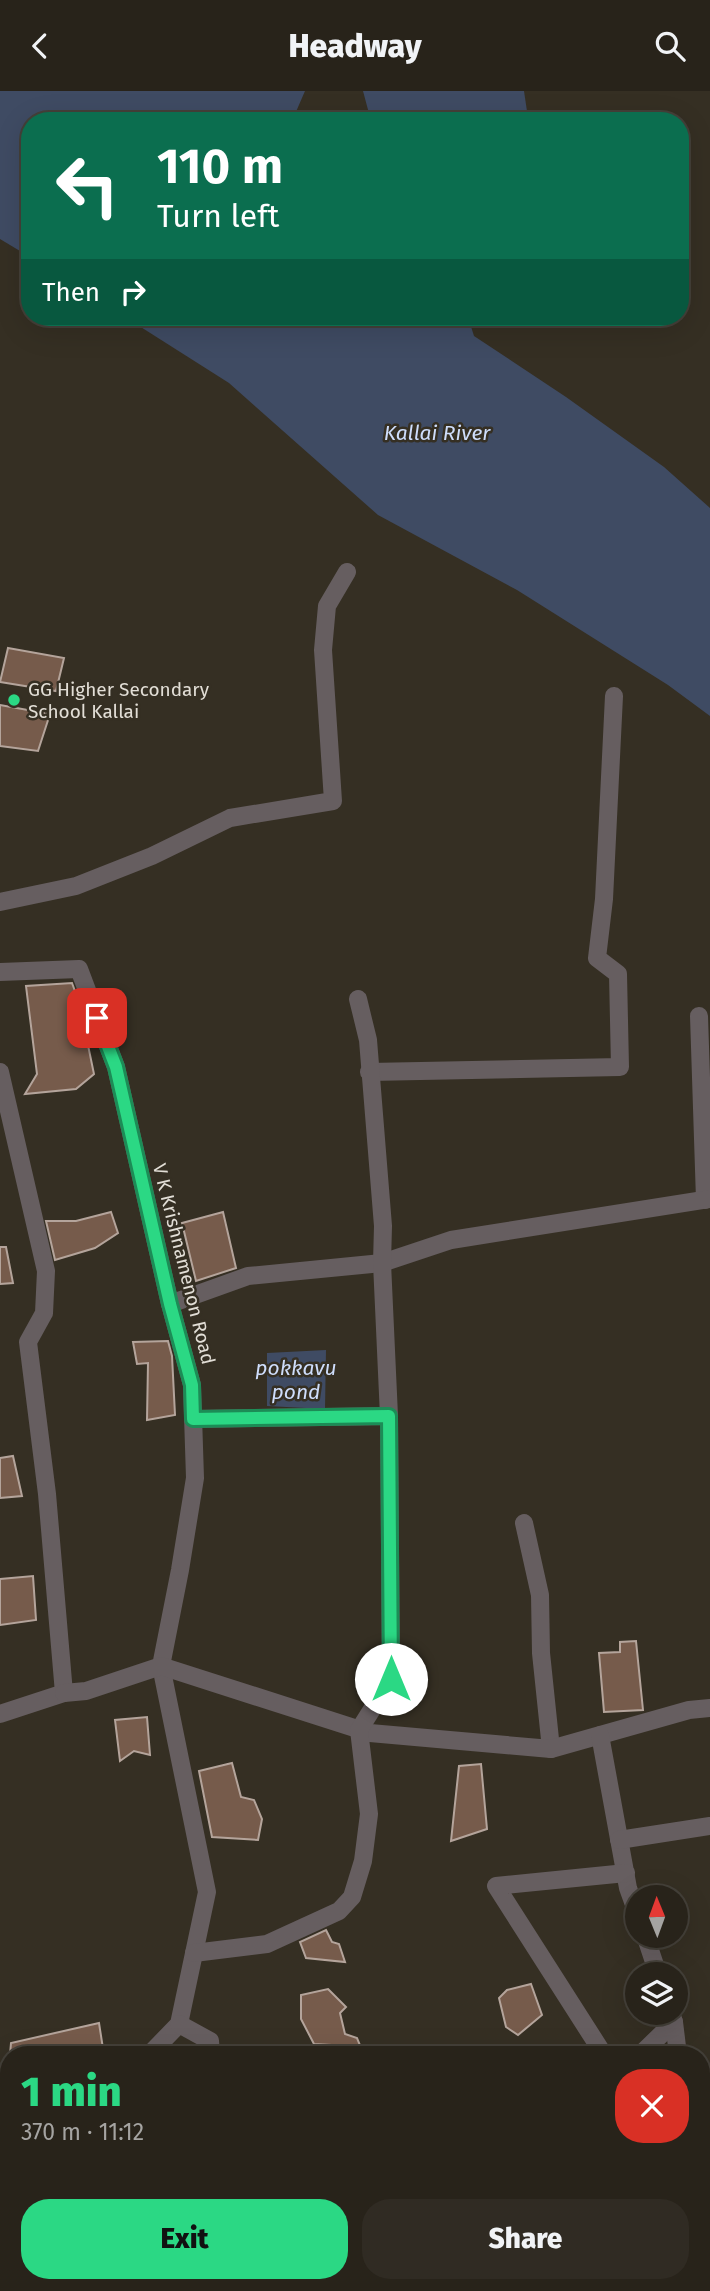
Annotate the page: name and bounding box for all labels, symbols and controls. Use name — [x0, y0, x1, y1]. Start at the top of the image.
icon: back — [21, 27, 59, 65]
text: Headway — [288, 27, 422, 65]
icon: search — [651, 27, 689, 65]
text: 110 m — [157, 137, 283, 196]
icon: left — [42, 140, 133, 231]
text: Turn left — [157, 197, 279, 235]
icon: right — [114, 273, 152, 311]
text: Then — [42, 277, 100, 308]
water label: Kallai River — [384, 420, 491, 446]
place label: GG Higher Secondary School Kallai — [28, 678, 210, 723]
marker: GG Higher Secondary School Kallai — [6, 692, 22, 708]
pin — [67, 988, 127, 1048]
icon: arrive — [78, 999, 116, 1037]
street label: V K Krishnamenon Road — [148, 1161, 220, 1367]
water label: pokkavu pond — [255, 1355, 337, 1405]
position arrow — [354, 1642, 428, 1716]
north arrow — [625, 1885, 688, 1948]
map controls — [625, 1885, 688, 2025]
button: layers — [625, 1962, 688, 2025]
text: 1 min — [21, 2067, 122, 2117]
button: close — [615, 2069, 689, 2143]
text: 370 m · 11:12 — [21, 2118, 144, 2146]
button: Exit — [21, 2199, 348, 2279]
button: Share — [362, 2199, 689, 2279]

